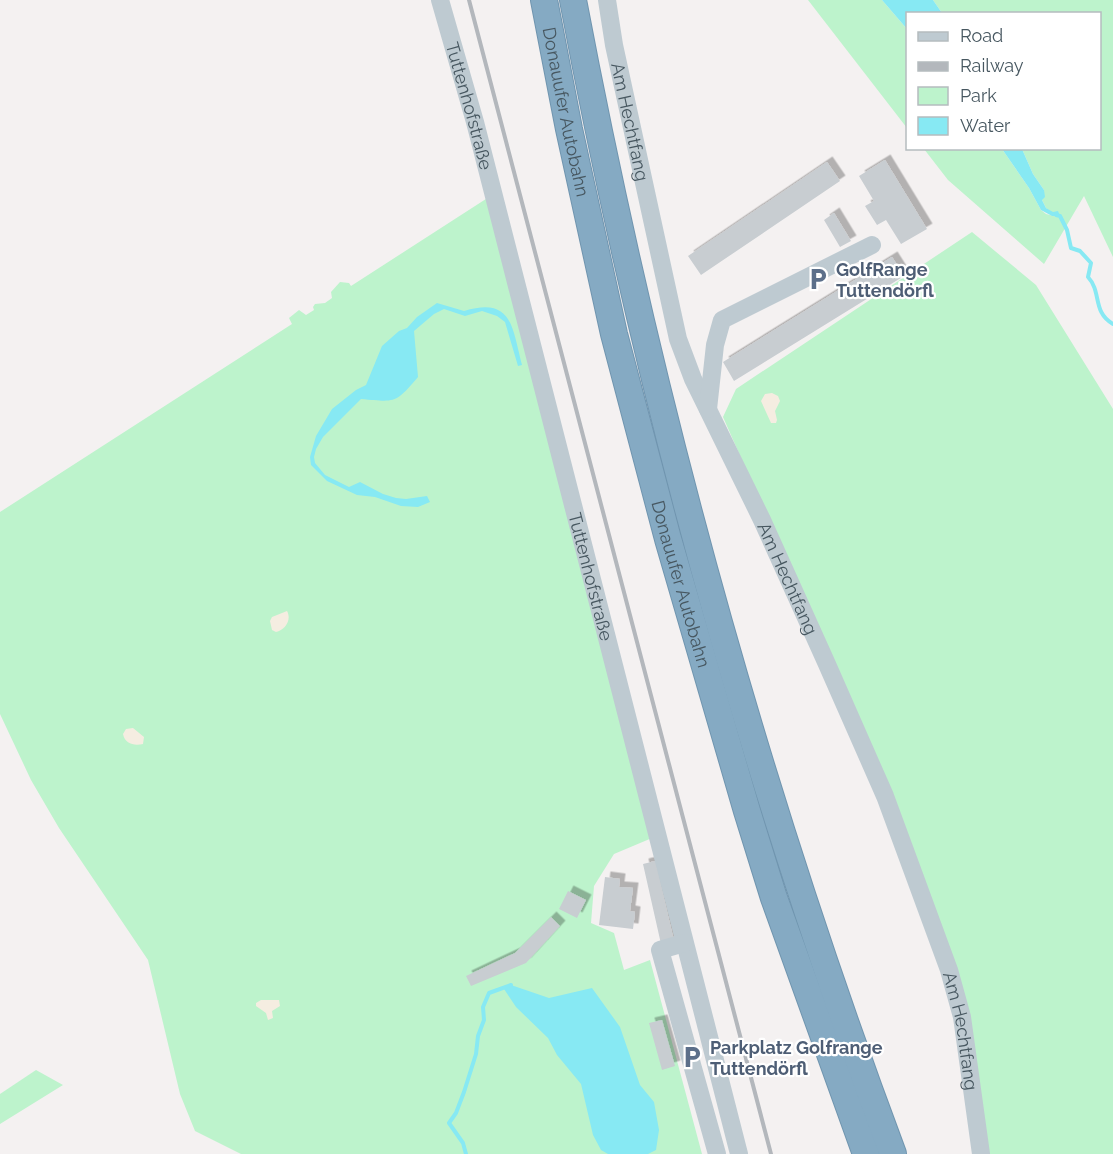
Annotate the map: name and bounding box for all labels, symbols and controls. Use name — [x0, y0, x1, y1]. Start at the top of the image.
legend — [906, 12, 1101, 150]
street label: Donauufer Autobahn — [539, 25, 594, 199]
text: Road — [960, 25, 1003, 46]
street label: Tuttenhofstraße — [442, 40, 497, 172]
text: Railway — [960, 55, 1024, 76]
street label: Am Hechtfang — [608, 60, 654, 183]
text: Park — [960, 85, 997, 106]
text: Water — [960, 115, 1011, 136]
place label: GolfRange Tuttendörfl — [836, 259, 934, 301]
parking icon: GolfRange Tuttendörfl — [805, 266, 831, 292]
street label: Donauufer Autobahn — [648, 498, 715, 670]
street label: Tuttenhofstraße — [565, 510, 618, 643]
street label: Am Hechtfang — [754, 519, 823, 638]
street label: Am Hechtfang — [939, 969, 983, 1092]
place label: Parkplatz Golfrange Tuttendörfl — [710, 1037, 883, 1079]
parking icon: Parkplatz Golfrange Tuttendörfl — [679, 1044, 705, 1070]

